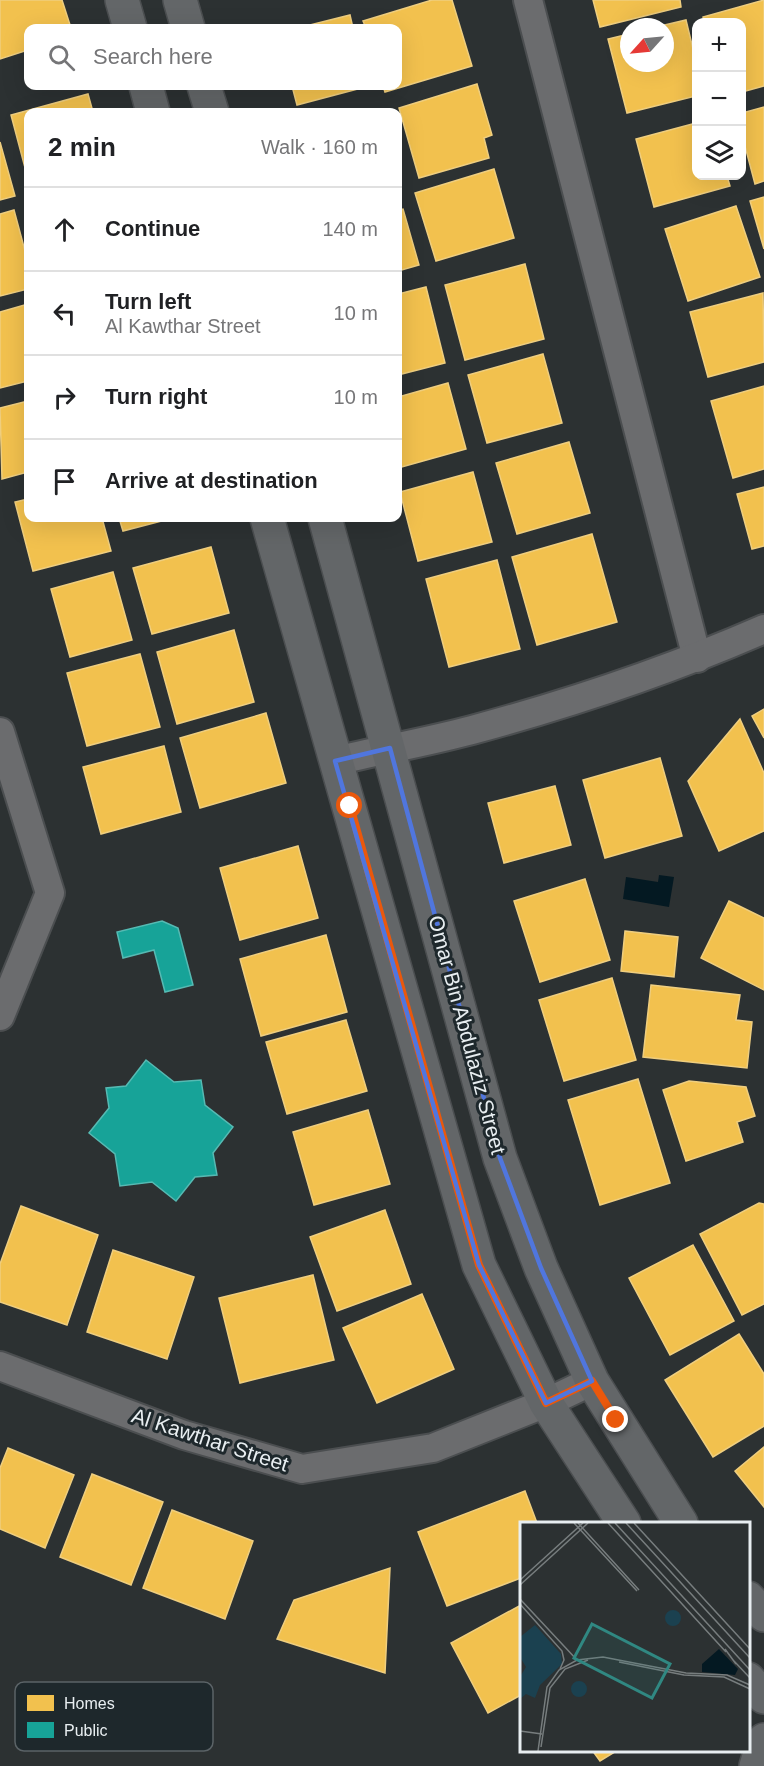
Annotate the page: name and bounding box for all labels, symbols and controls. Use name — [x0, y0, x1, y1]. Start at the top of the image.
north arrow — [620, 18, 674, 72]
map controls — [692, 18, 746, 180]
button: + — [692, 18, 746, 72]
search box — [24, 24, 402, 90]
icon: search — [45, 41, 78, 74]
text: Search here — [93, 44, 213, 69]
button: − — [692, 72, 746, 126]
button: layers — [692, 126, 746, 180]
text: 2 min — [48, 132, 116, 162]
text: Walk · 160 m — [261, 136, 378, 158]
icon: ahead — [48, 213, 81, 246]
text: Continue — [105, 216, 200, 241]
text: 140 m — [322, 218, 378, 240]
text: Turn left — [105, 289, 191, 314]
icon: left — [48, 297, 81, 330]
text: 10 m — [334, 302, 378, 324]
text: Al Kawthar Street — [105, 315, 261, 337]
icon: right — [48, 381, 81, 414]
text: Turn right — [105, 384, 207, 409]
text: 10 m — [334, 386, 378, 408]
icon: arrive — [48, 465, 81, 498]
text: Arrive at destination — [105, 468, 318, 493]
route start — [336, 792, 362, 818]
street label: Omar Bin Abdulaziz Street — [425, 913, 511, 1157]
street label: Al Kawthar Street — [129, 1403, 292, 1476]
route end — [602, 1406, 628, 1432]
inset map — [520, 1522, 749, 1751]
legend — [15, 1682, 213, 1751]
text: Homes — [64, 1695, 115, 1712]
text: Public — [64, 1722, 108, 1739]

